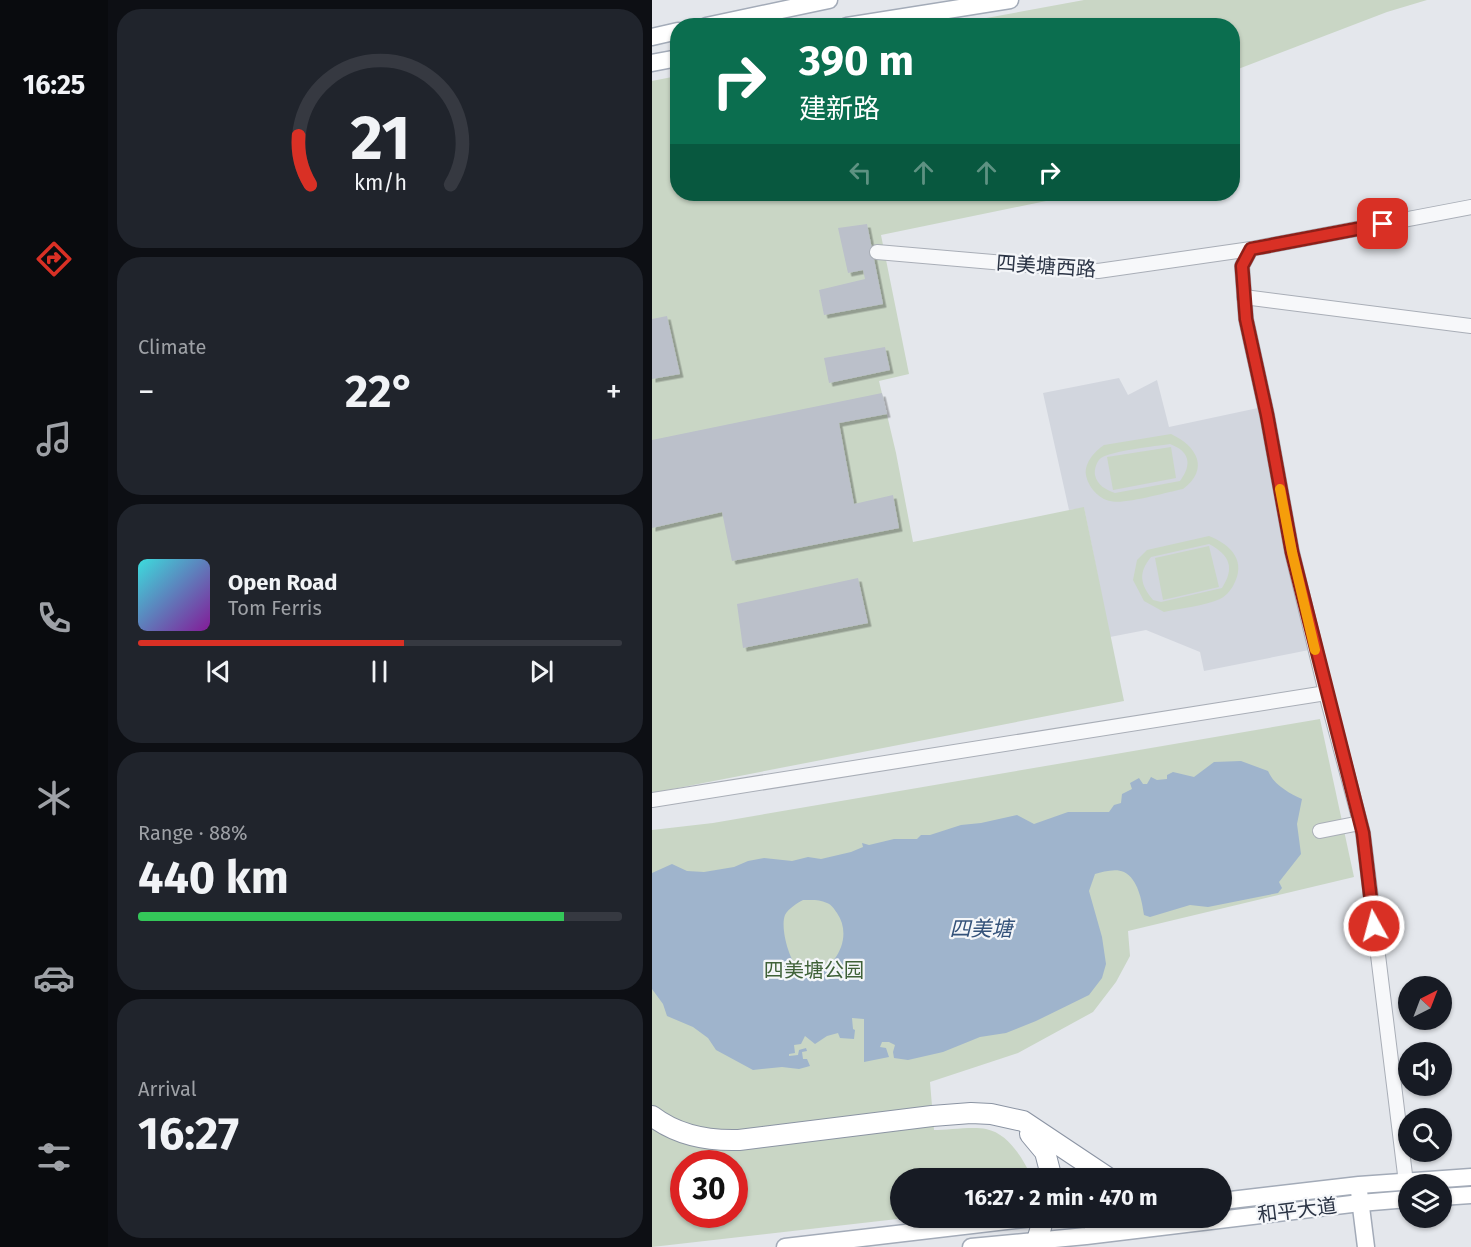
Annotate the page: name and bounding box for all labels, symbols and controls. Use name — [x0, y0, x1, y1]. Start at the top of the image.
text: 390 m — [799, 36, 914, 86]
icon: right — [700, 42, 778, 120]
text: 16:25 — [23, 69, 85, 101]
text: 建新路 — [799, 93, 880, 125]
text: 21 — [350, 101, 410, 176]
icon: left — [844, 156, 877, 189]
icon: ahead — [907, 156, 940, 189]
icon: ahead — [970, 156, 1003, 189]
icon: right — [1033, 156, 1066, 189]
text: km/h — [353, 171, 407, 197]
pin — [1357, 198, 1408, 249]
icon: arrive — [1366, 207, 1399, 240]
icon: directions — [33, 238, 75, 280]
street label: 四美塘西路 — [995, 251, 1097, 281]
text: Climate — [138, 335, 206, 359]
text: 22° — [345, 365, 415, 419]
text: − — [138, 372, 155, 412]
text: + — [606, 372, 622, 412]
icon: music — [33, 418, 75, 460]
text: Open Road — [228, 569, 338, 596]
text: Tom Ferris — [228, 596, 322, 620]
icon: phone — [33, 597, 75, 639]
icon: previous — [202, 655, 235, 688]
icon: pause — [363, 655, 396, 688]
icon: next — [525, 655, 558, 688]
icon: climate — [33, 777, 75, 819]
text: Range · 88% — [138, 821, 247, 845]
text: 440 km — [138, 851, 289, 905]
position arrow — [1342, 894, 1406, 958]
water label: 四美塘 — [950, 916, 1015, 942]
icon: car — [33, 957, 75, 999]
park label: 四美塘公园 — [764, 958, 864, 982]
north arrow — [1398, 976, 1452, 1030]
map controls — [1398, 976, 1452, 1228]
button: sound — [1398, 1042, 1452, 1096]
text: Arrival — [138, 1077, 197, 1101]
text: 16:27 — [138, 1107, 239, 1161]
button: search — [1398, 1108, 1452, 1162]
icon: filters — [33, 1136, 75, 1178]
speed limit sign: 30 — [670, 1150, 748, 1228]
button: layers — [1398, 1174, 1452, 1228]
text: 16:27 · 2 min · 470 m — [964, 1184, 1158, 1211]
street label: 和平大道 — [1256, 1193, 1338, 1227]

